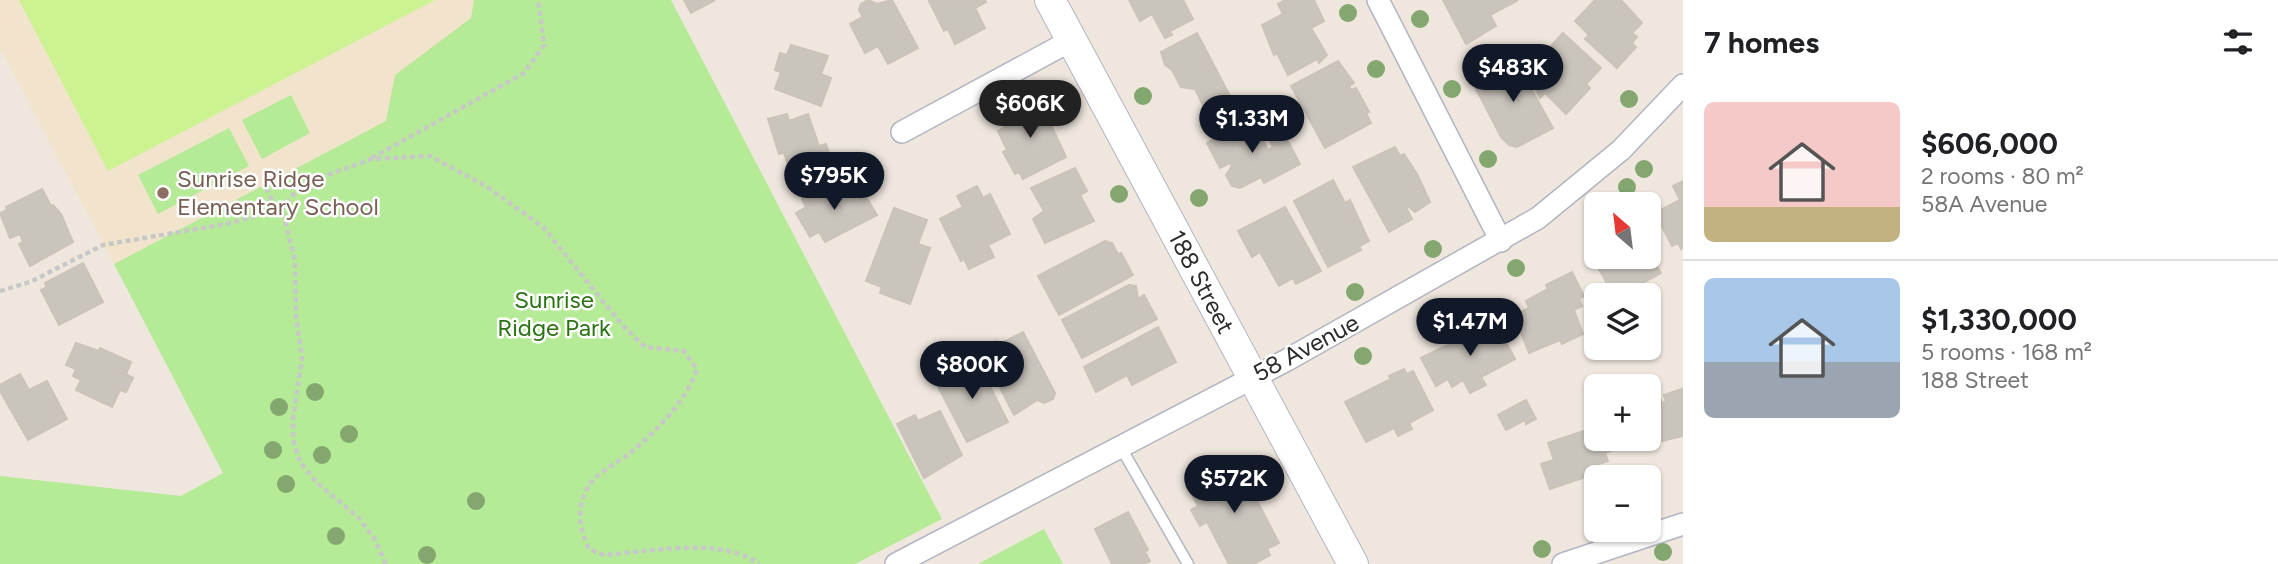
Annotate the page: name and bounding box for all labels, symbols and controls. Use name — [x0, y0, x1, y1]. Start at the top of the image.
icon: filters — [2219, 23, 2257, 61]
text: 7 homes — [1704, 24, 1819, 61]
pin: $483K — [1464, 44, 1562, 104]
text: $483K — [1478, 53, 1548, 81]
pin: $606K — [981, 80, 1079, 140]
text: $606K — [995, 89, 1065, 117]
pin: $1.33M — [1195, 96, 1309, 155]
text: $1.33M — [1215, 104, 1289, 132]
text: $606,000 — [1921, 125, 2058, 162]
icon: home — [1760, 130, 1844, 214]
pin: $795K — [785, 152, 883, 212]
text: $795K — [800, 161, 868, 189]
text: 2 rooms · 80 m² — [1921, 162, 2084, 190]
place label: Sunrise Ridge Elementary School — [177, 164, 379, 221]
marker: Sunrise Ridge Elementary School — [155, 185, 171, 201]
text: 58A Avenue — [1921, 190, 2047, 218]
north arrow — [1584, 192, 1661, 270]
map controls — [1584, 192, 1661, 542]
street label: 188 Street — [1162, 225, 1241, 338]
button: layers — [1584, 283, 1661, 360]
park label: Sunrise Ridge Park — [497, 285, 611, 342]
pin: $1.47M — [1413, 298, 1527, 358]
text: $1,330,000 — [1921, 301, 2077, 338]
icon: home — [1760, 306, 1844, 390]
text: $1.47M — [1432, 307, 1508, 335]
street label: 58 Avenue — [1248, 308, 1364, 388]
text: 5 rooms · 168 m² — [1921, 338, 2092, 366]
pin: $800K — [923, 342, 1021, 401]
text: $800K — [936, 350, 1008, 378]
text: 188 Street — [1921, 366, 2029, 394]
button: + — [1584, 374, 1661, 451]
pin: $572K — [1185, 456, 1283, 515]
text: $572K — [1200, 464, 1268, 492]
button: − — [1584, 465, 1661, 542]

